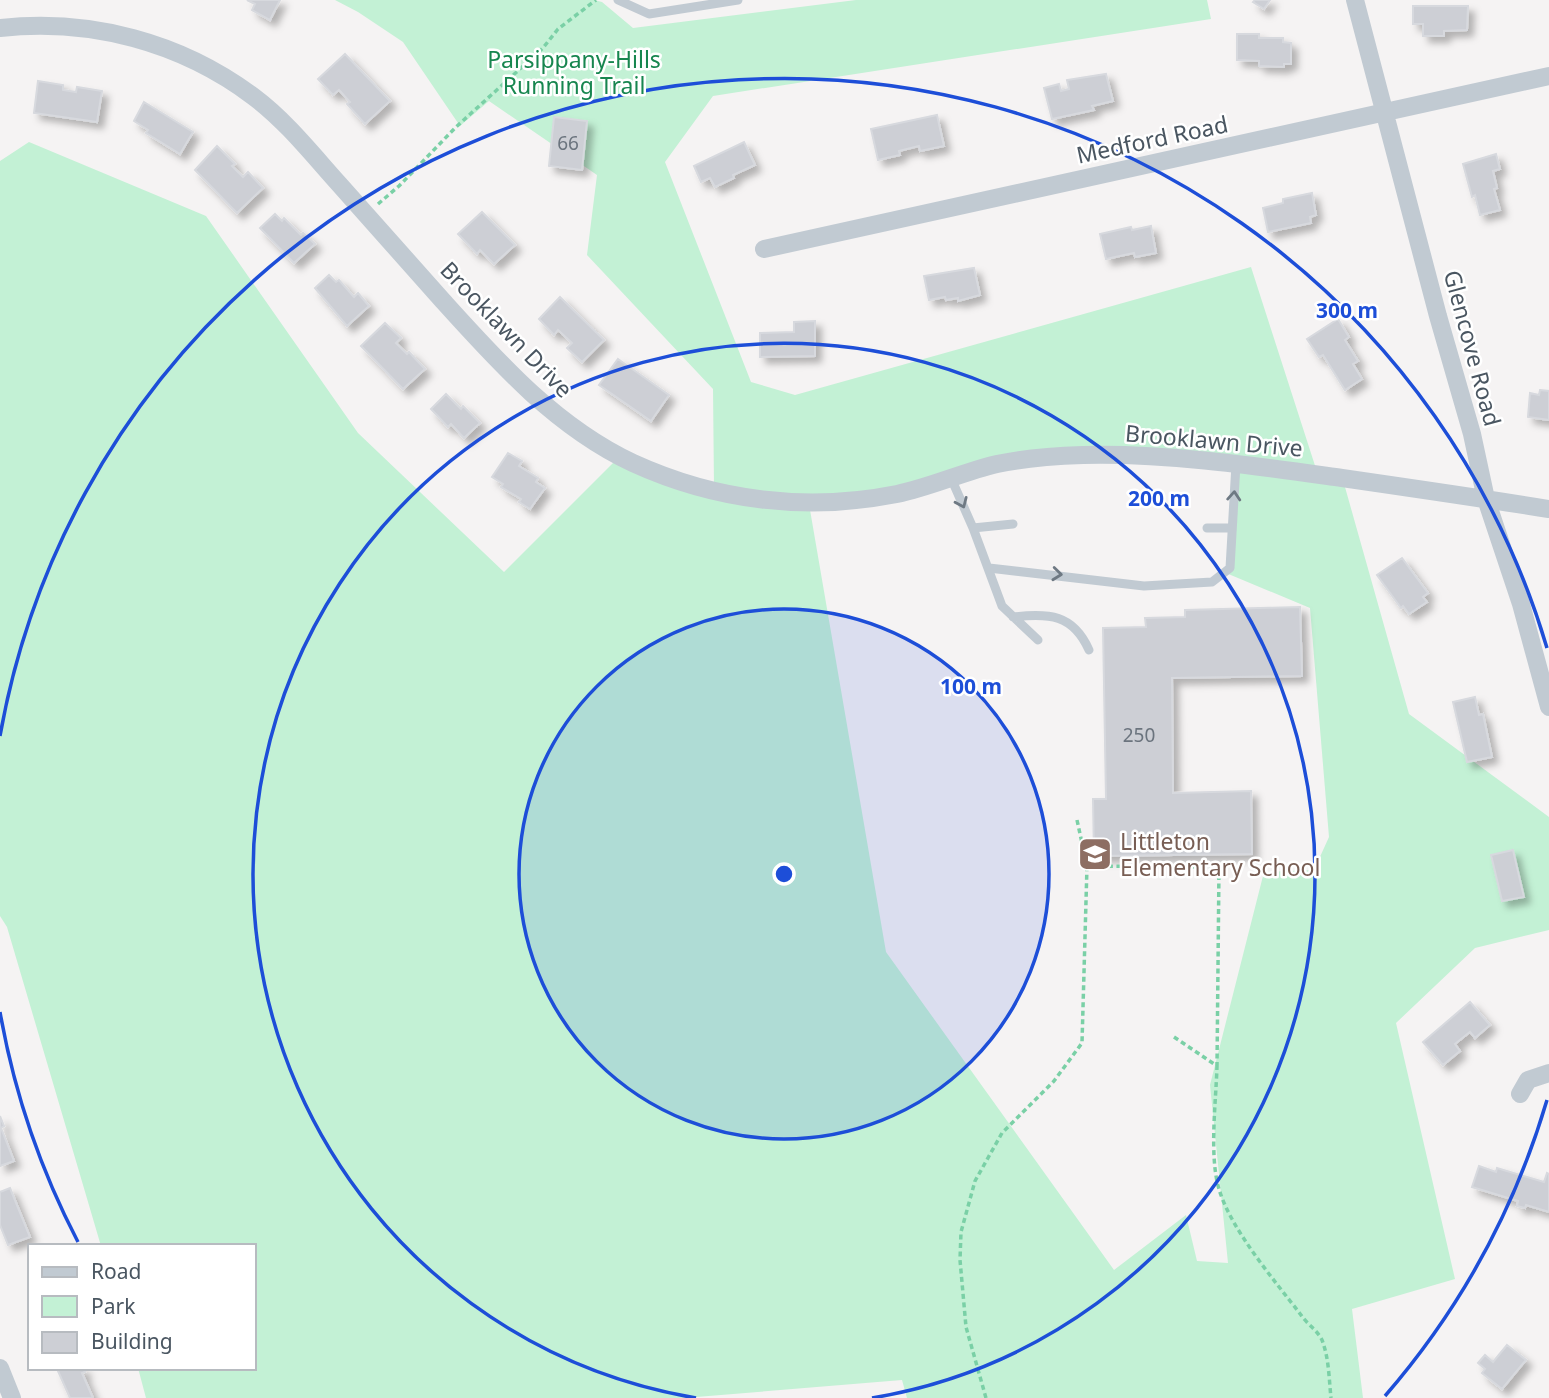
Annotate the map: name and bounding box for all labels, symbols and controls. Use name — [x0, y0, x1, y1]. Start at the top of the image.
park label: Parsippany-Hills Running Trail — [487, 43, 661, 101]
street label: Medford Road — [1073, 107, 1231, 171]
house number: 66 — [557, 130, 579, 156]
street label: Brooklawn Drive — [434, 254, 580, 404]
street label: Glencove Road — [1437, 266, 1509, 430]
text: 300 m — [1316, 296, 1378, 324]
street label: Brooklawn Drive — [1124, 416, 1304, 464]
text: 200 m — [1128, 484, 1190, 512]
one-way arrow — [1226, 490, 1241, 501]
one-way arrow — [954, 496, 968, 508]
one-way arrow — [1051, 567, 1063, 582]
text: 100 m — [940, 672, 1002, 700]
house number: 250 — [1123, 722, 1155, 748]
place label: Littleton Elementary School — [1120, 825, 1320, 883]
school or university icon: Littleton Elementary School — [1076, 835, 1114, 873]
centre of rings — [772, 862, 796, 886]
legend — [28, 1244, 256, 1370]
text: Road — [91, 1257, 141, 1285]
text: Park — [91, 1292, 136, 1320]
text: Building — [91, 1327, 173, 1355]

